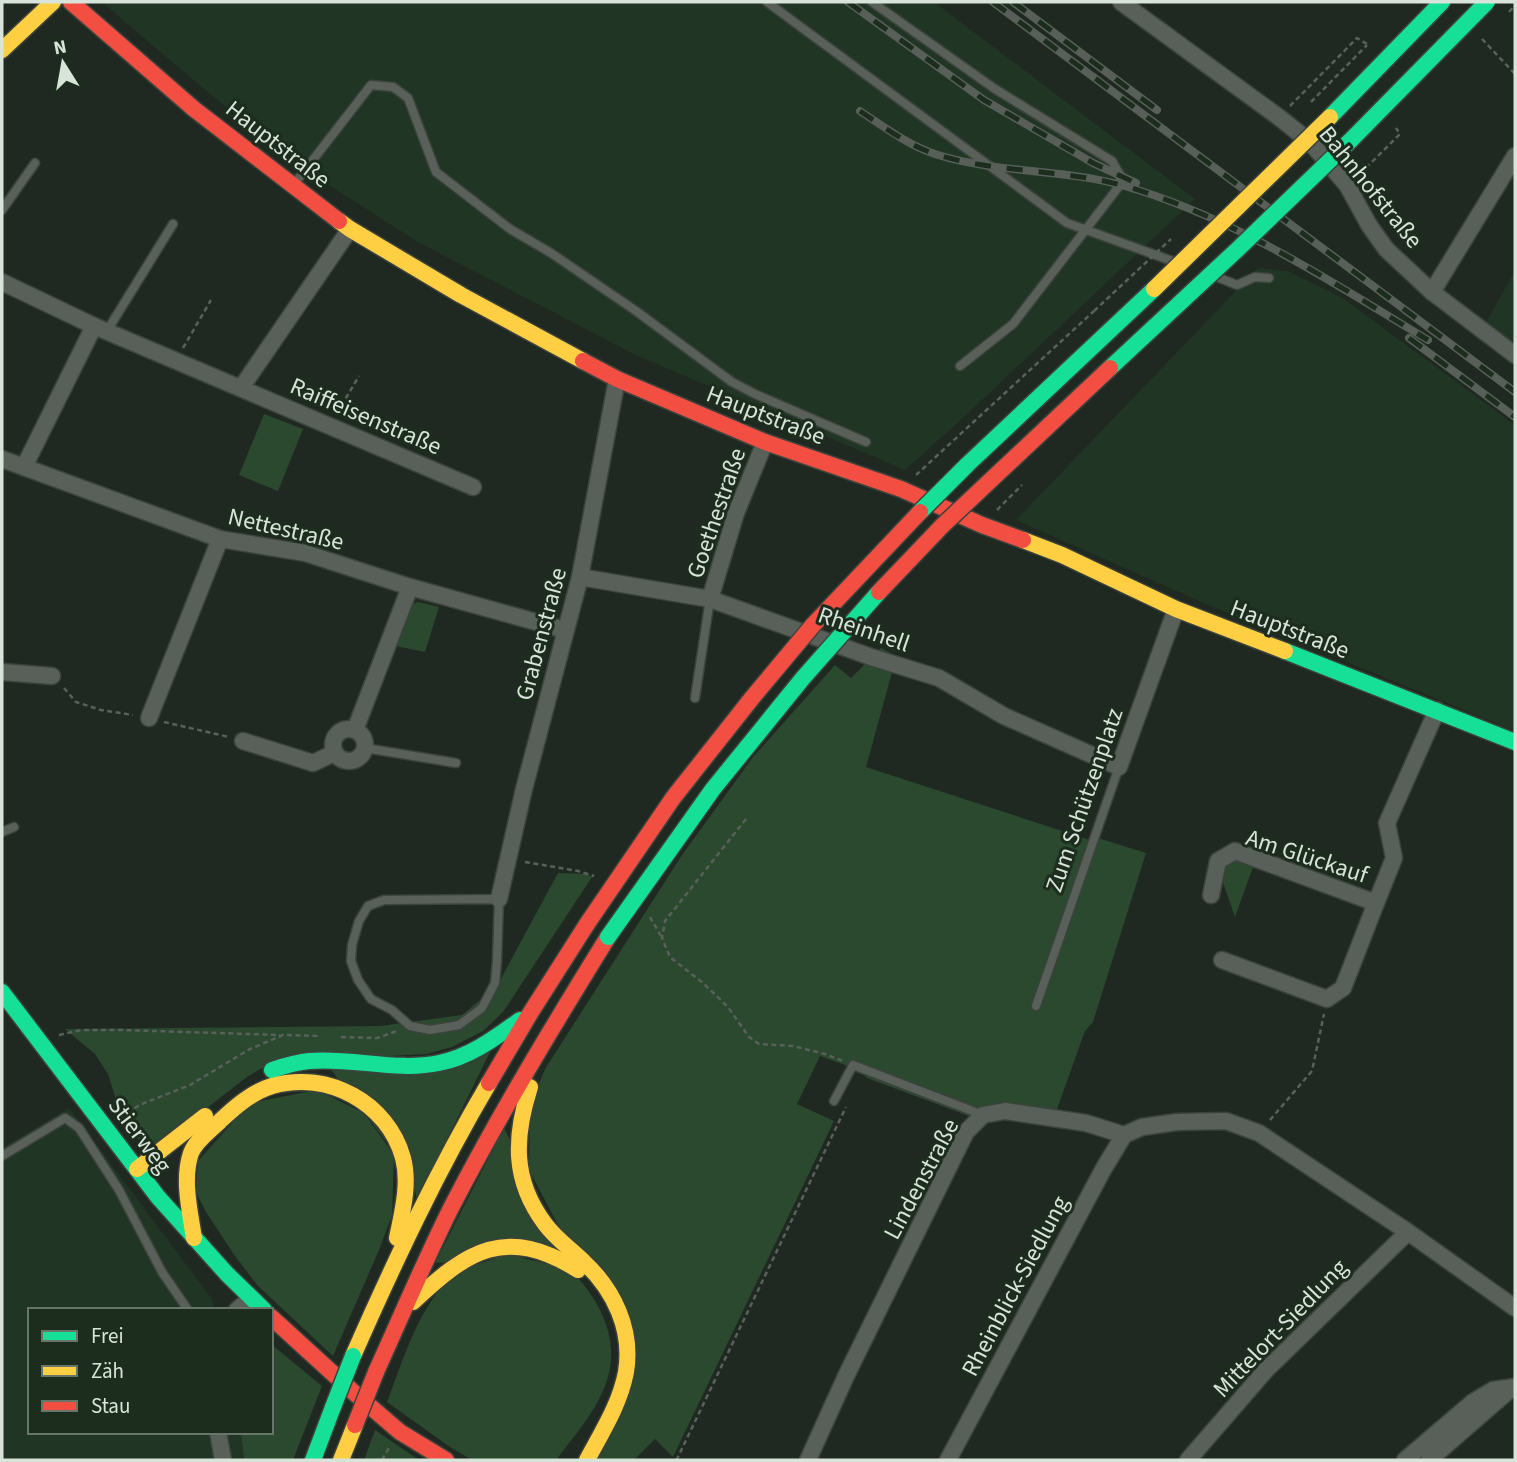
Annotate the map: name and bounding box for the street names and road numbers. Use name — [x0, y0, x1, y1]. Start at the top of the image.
street label: Hauptstraße — [218, 92, 338, 197]
street label: Bahnhofstraße — [1310, 119, 1431, 256]
street label: Raiffeisenstraße — [285, 369, 447, 464]
street label: Hauptstraße — [701, 377, 830, 454]
street label: Goethestraße — [678, 443, 755, 583]
street label: Nettestraße — [225, 499, 347, 560]
street label: Grabenstraße — [507, 564, 576, 704]
street label: Hauptstraße — [1225, 591, 1354, 668]
street label: Rheinhell — [813, 597, 914, 661]
street label: Zum Schützenplatz — [1037, 703, 1132, 897]
street label: Am Glückauf — [1241, 820, 1373, 893]
street label: Stierweg — [99, 1090, 180, 1181]
street label: Lindenstraße — [875, 1113, 968, 1246]
street label: Rheinblick-Siedlung — [953, 1190, 1078, 1383]
street label: Mittelort-Siedlung — [1205, 1251, 1356, 1406]

